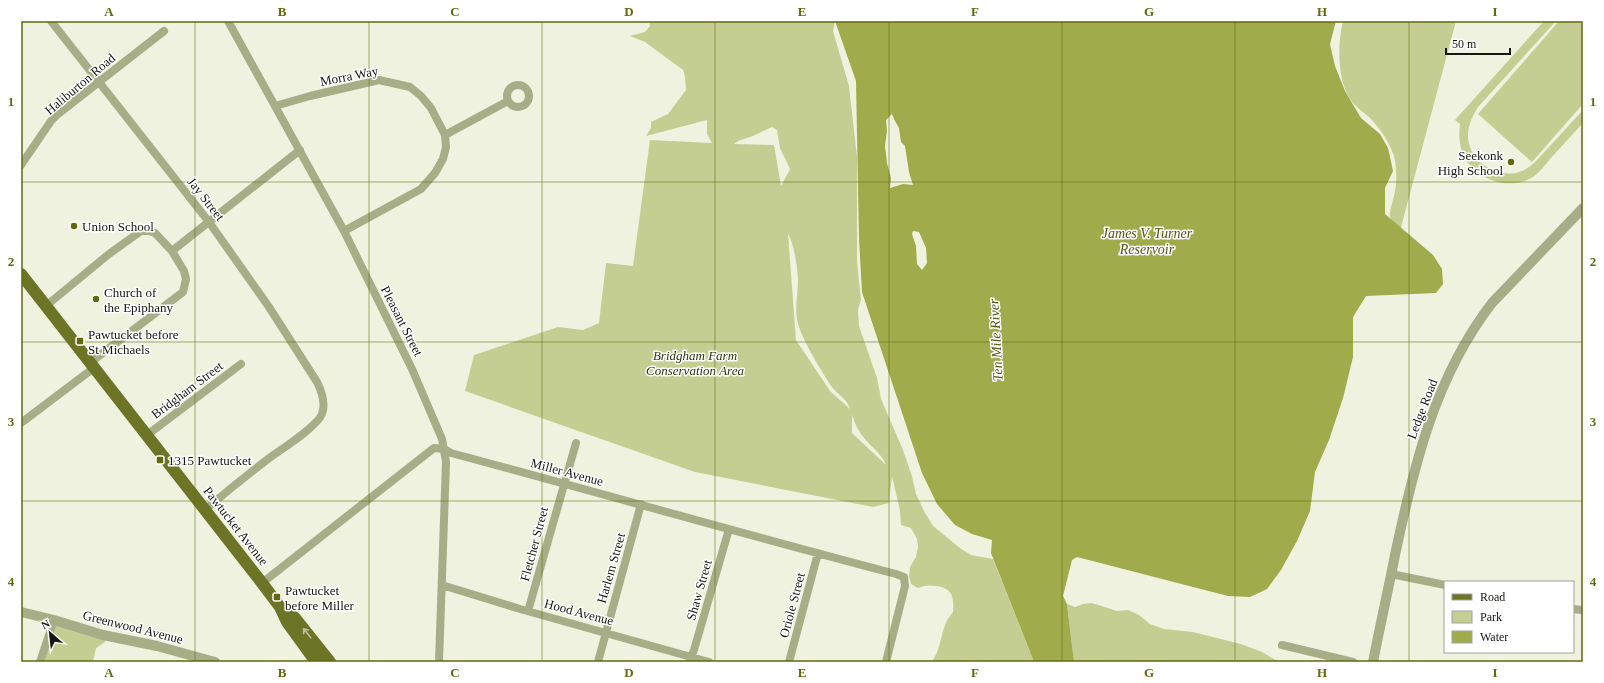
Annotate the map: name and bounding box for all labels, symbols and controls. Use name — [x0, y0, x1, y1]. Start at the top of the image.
text: A — [104, 4, 114, 19]
text: B — [278, 4, 287, 19]
text: C — [450, 4, 460, 19]
text: D — [624, 4, 634, 19]
text: E — [798, 4, 806, 19]
text: F — [971, 4, 979, 19]
text: G — [1144, 4, 1154, 19]
text: H — [1317, 4, 1327, 19]
text: I — [1492, 4, 1498, 19]
scale bar — [1446, 30, 1510, 56]
text: 50 m — [1452, 37, 1477, 51]
street label: Haliburton Road — [42, 50, 119, 118]
street label: Morra Way — [319, 63, 380, 89]
text: 1 — [8, 94, 14, 109]
text: 1 — [1590, 94, 1596, 109]
place label: Seekonk High School — [1438, 148, 1503, 178]
marker: Seekonk High School — [1506, 157, 1516, 167]
street label: Jay Street — [184, 174, 228, 224]
place label: Union School — [82, 219, 154, 234]
marker: Union School — [69, 221, 79, 231]
water label: James V. Turner Reservoir — [1102, 226, 1193, 257]
text: 2 — [8, 254, 14, 269]
text: 2 — [1590, 254, 1596, 269]
street label: Pleasant Street — [378, 283, 426, 359]
place label: Church of the Epiphany — [104, 285, 173, 315]
marker: Church of the Epiphany — [91, 294, 101, 304]
water label: Ten Mile River — [986, 298, 1006, 382]
place label: Pawtucket before St Michaels — [88, 327, 179, 357]
marker: Pawtucket before St Michaels — [75, 336, 85, 346]
park label: Bridgham Farm Conservation Area — [646, 348, 744, 378]
street label: Bridgham Street — [148, 358, 226, 422]
street label: Ledge Road — [1404, 376, 1441, 441]
text: 3 — [8, 414, 15, 429]
text: 3 — [1590, 414, 1597, 429]
place label: 1315 Pawtucket — [168, 453, 252, 468]
marker: 1315 Pawtucket — [155, 455, 165, 465]
street label: Miller Avenue — [529, 455, 605, 489]
street label: Pawtucket Avenue — [200, 483, 272, 569]
street label: Fletcher Street — [517, 505, 551, 583]
street label: Harlem Street — [594, 531, 628, 605]
street label: Shaw Street — [683, 558, 715, 622]
street label: Oriole Street — [776, 570, 808, 639]
text: 4 — [8, 574, 15, 589]
text: 4 — [1590, 574, 1597, 589]
legend — [1444, 581, 1574, 653]
place label: Pawtucket before Miller — [285, 583, 355, 613]
text: Road — [1480, 590, 1505, 604]
marker: Pawtucket before Miller — [272, 592, 282, 602]
street label: Hood Avenue — [543, 596, 615, 628]
street label: Greenwood Avenue — [81, 607, 185, 647]
text: Park — [1480, 610, 1502, 624]
north arrow — [30, 613, 70, 653]
text: N — [39, 617, 52, 631]
one-way arrow — [302, 627, 311, 638]
text: Water — [1480, 630, 1508, 644]
text: A — [104, 665, 114, 680]
text: B — [278, 665, 287, 680]
text: C — [450, 665, 460, 680]
text: D — [624, 665, 634, 680]
text: E — [798, 665, 806, 680]
text: F — [971, 665, 979, 680]
text: G — [1144, 665, 1154, 680]
text: H — [1317, 665, 1327, 680]
text: I — [1492, 665, 1498, 680]

